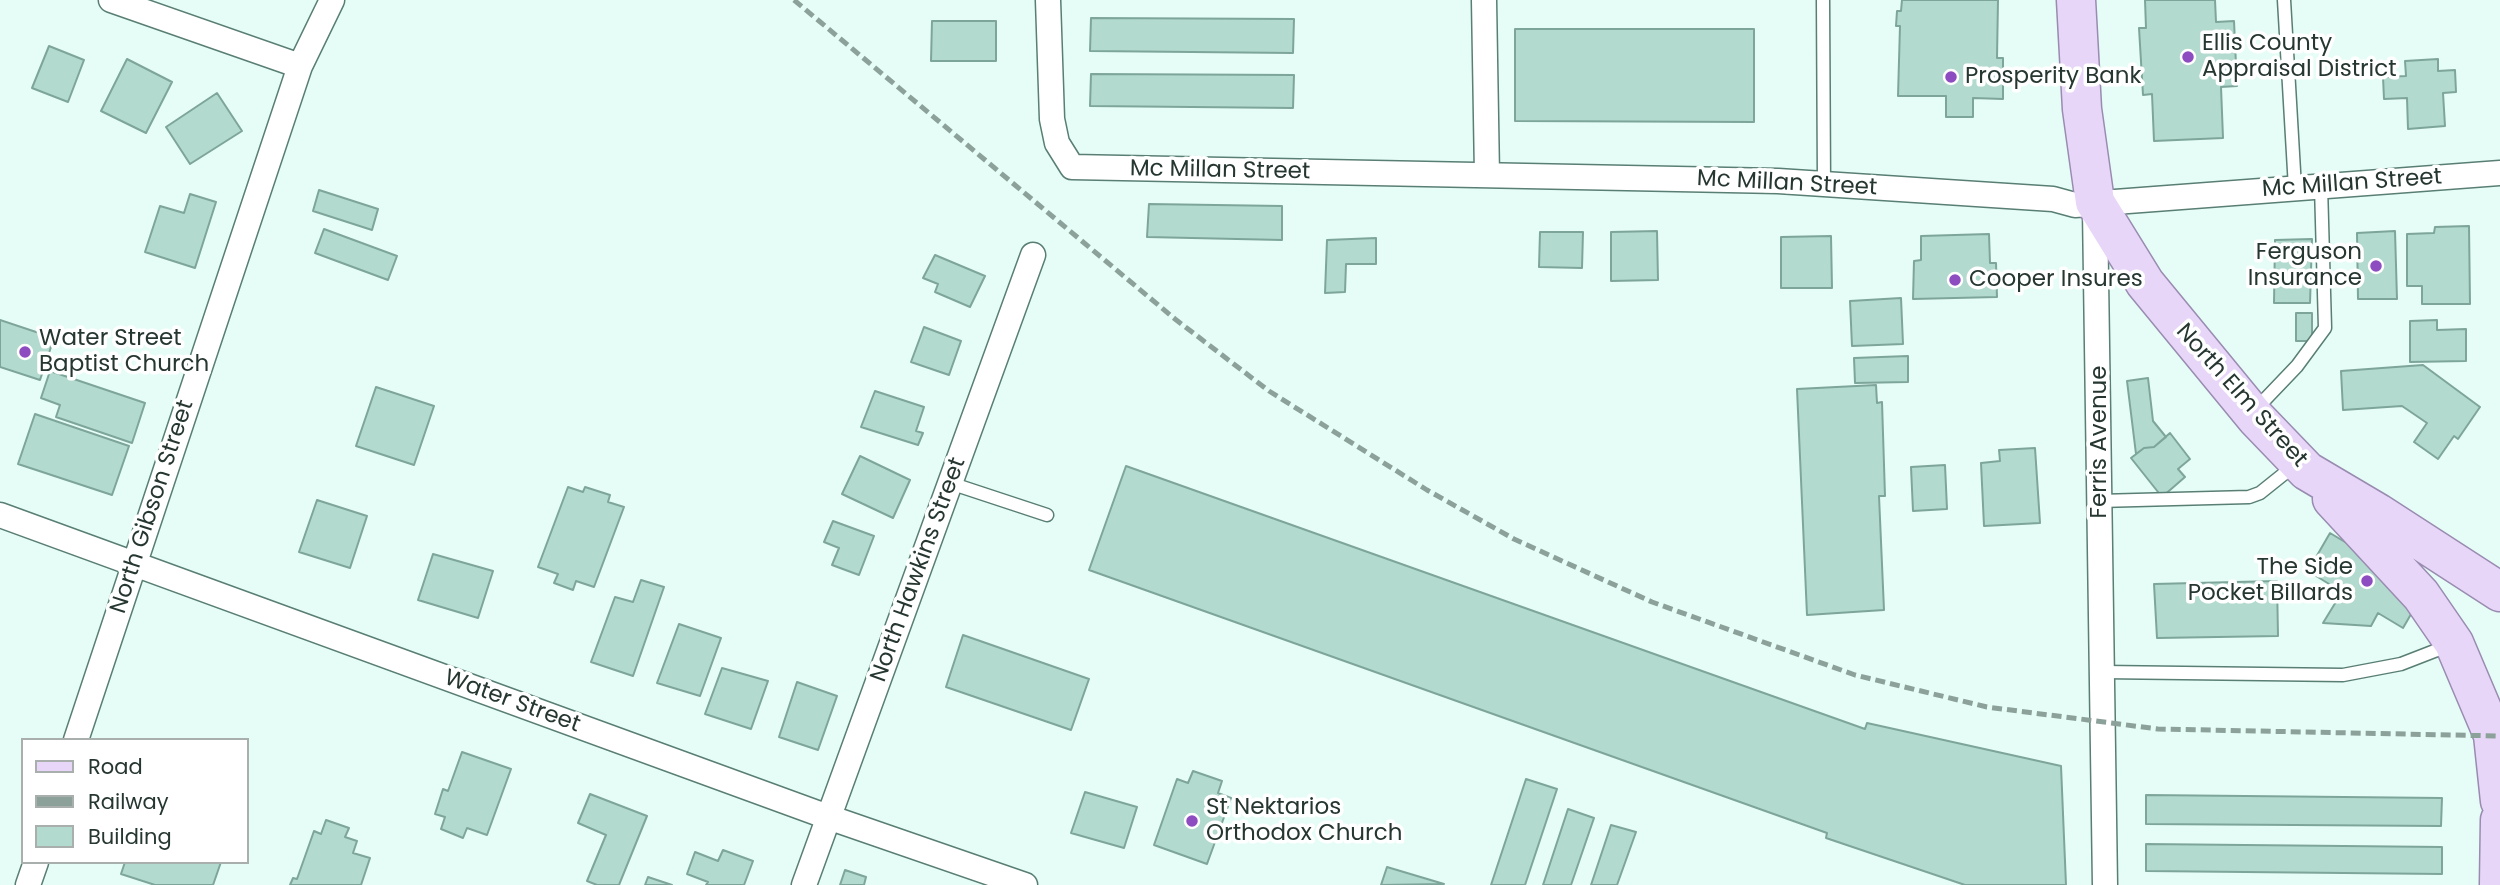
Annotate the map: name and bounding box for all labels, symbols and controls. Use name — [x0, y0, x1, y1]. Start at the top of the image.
place label: Ellis County Appraisal District — [2202, 30, 2397, 84]
marker: Ellis County Appraisal District — [2180, 49, 2196, 65]
place label: Prosperity Bank — [1965, 63, 2141, 91]
marker: Prosperity Bank — [1943, 69, 1959, 85]
street label: Mc Millan Street — [1130, 156, 1310, 186]
street label: Mc Millan Street — [2261, 164, 2443, 204]
street label: Mc Millan Street — [1696, 165, 1878, 203]
place label: Ferguson Insurance — [2248, 239, 2362, 293]
marker: Ferguson Insurance — [2368, 258, 2384, 274]
place label: Cooper Insures — [1969, 266, 2143, 294]
marker: Cooper Insures — [1947, 272, 1963, 288]
street label: North Elm Street — [2169, 319, 2313, 473]
place label: Water Street Baptist Church — [39, 325, 209, 379]
marker: Water Street Baptist Church — [17, 344, 33, 360]
street label: Ferris Avenue — [2086, 365, 2114, 519]
street label: North Gibson Street — [105, 397, 201, 617]
street label: North Hawkins Street — [866, 454, 972, 686]
place label: The Side Pocket Billards — [2188, 554, 2353, 608]
marker: The Side Pocket Billards — [2359, 573, 2375, 589]
street label: Water Street — [440, 665, 584, 739]
legend — [21, 738, 248, 864]
text: Road — [88, 752, 143, 781]
text: Railway — [88, 787, 169, 816]
place label: St Nektarios Orthodox Church — [1206, 794, 1402, 848]
marker: St Nektarios Orthodox Church — [1184, 813, 1200, 829]
text: Building — [88, 822, 172, 851]

